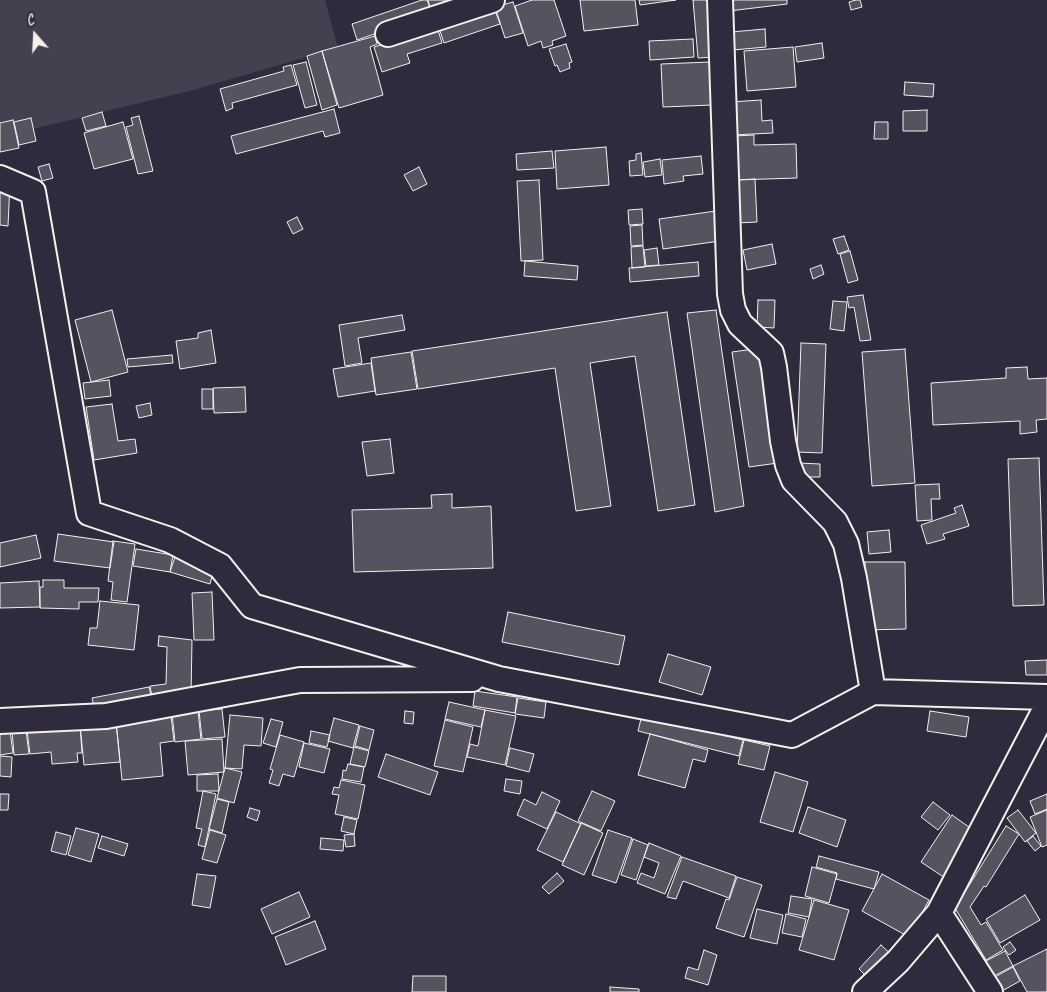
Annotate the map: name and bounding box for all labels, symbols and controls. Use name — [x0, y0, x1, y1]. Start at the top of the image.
north arrow — [10, 10, 60, 60]
text: С — [24, 11, 36, 30]

